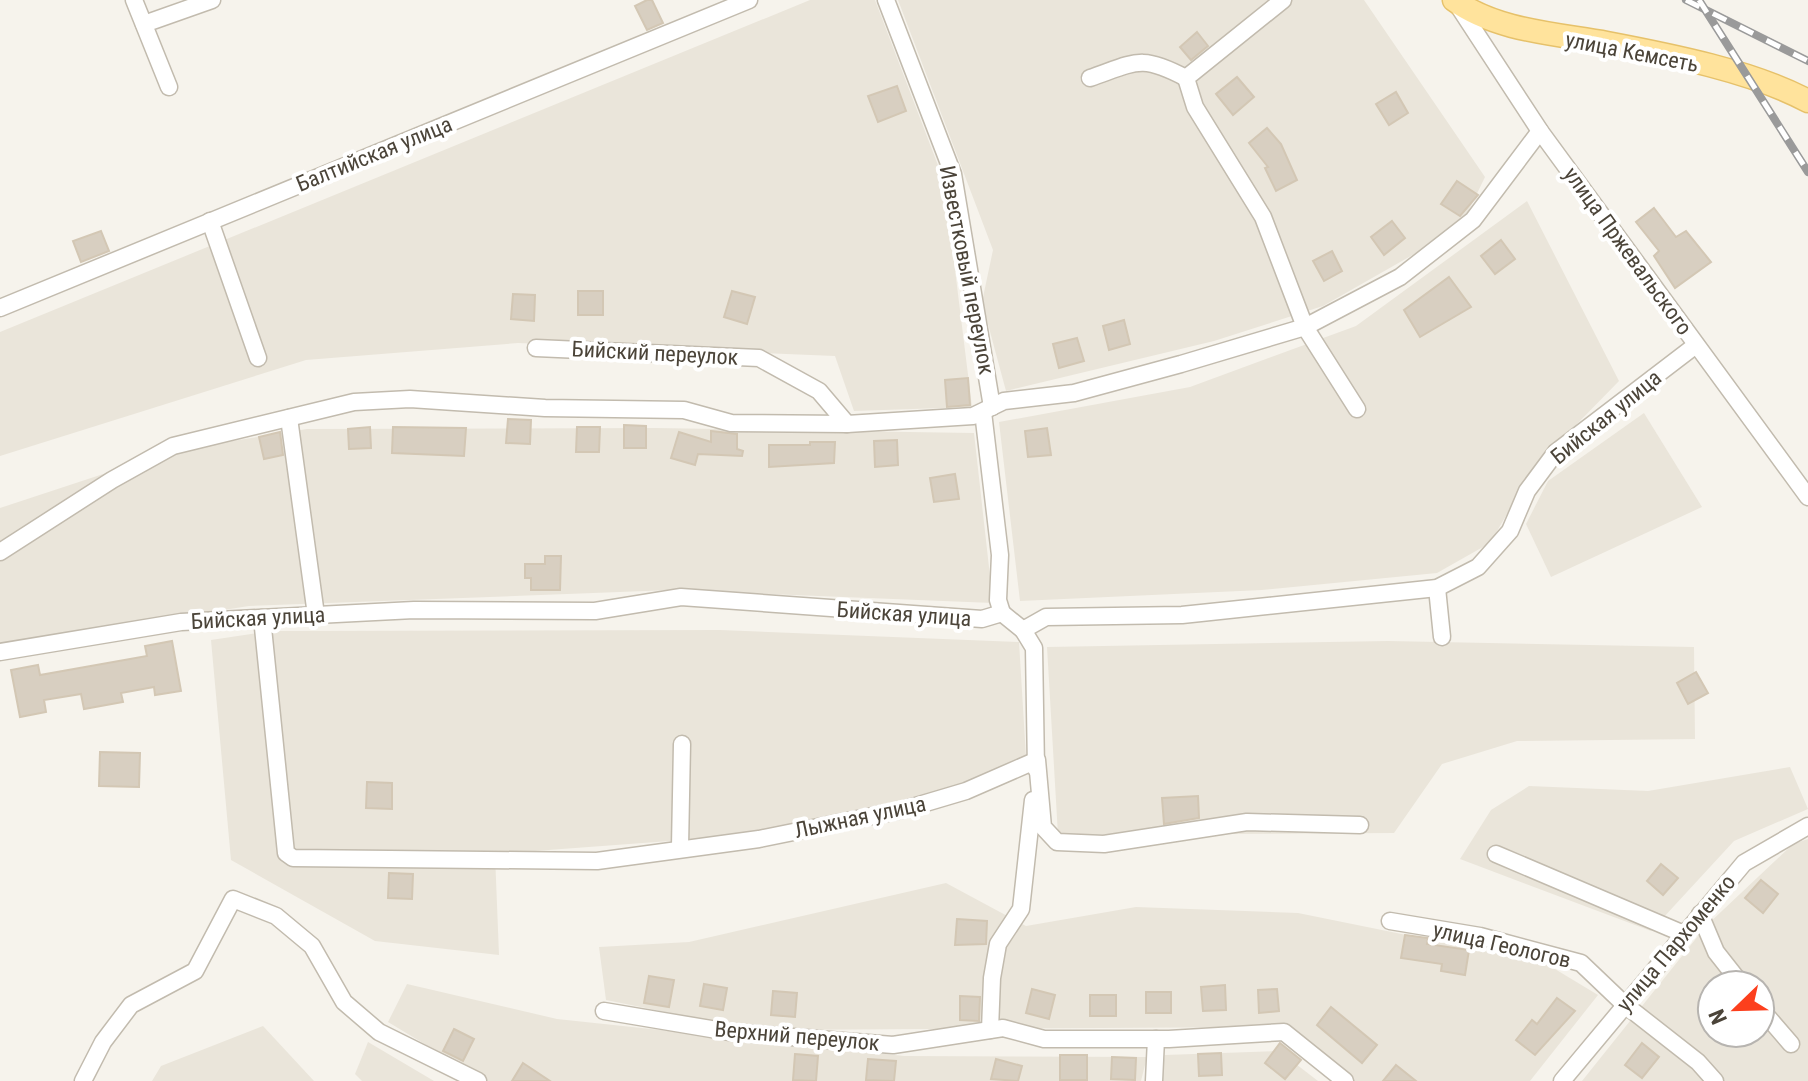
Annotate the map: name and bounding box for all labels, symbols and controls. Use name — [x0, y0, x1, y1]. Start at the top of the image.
street label: улица Кемсеть — [1563, 27, 1701, 77]
street label: Балтийская улица — [292, 111, 456, 197]
street label: улица Пржевальского — [1559, 162, 1697, 340]
street label: Известковый переулок — [934, 163, 1000, 377]
street label: Бийский переулок — [571, 336, 739, 370]
street label: Бийская улица — [1546, 365, 1666, 469]
street label: Бийская улица — [836, 597, 972, 631]
street label: Бийская улица — [190, 602, 326, 634]
street label: Лыжная улица — [792, 791, 928, 843]
street label: улица Пархоменко — [1612, 870, 1740, 1016]
street label: улица Геологов — [1431, 917, 1573, 973]
north arrow — [1696, 969, 1776, 1049]
text: N — [1704, 1006, 1732, 1028]
street label: Верхний переулок — [714, 1016, 881, 1056]

